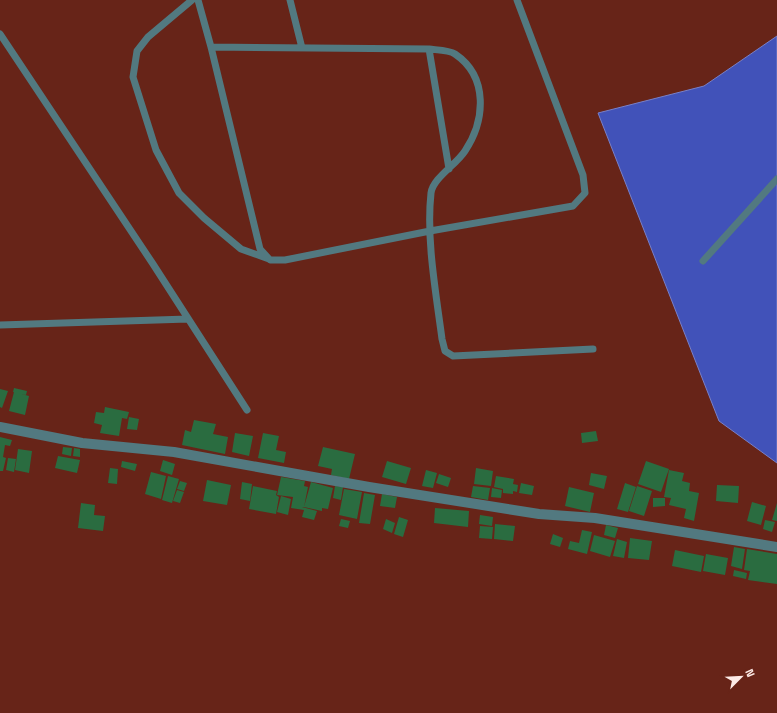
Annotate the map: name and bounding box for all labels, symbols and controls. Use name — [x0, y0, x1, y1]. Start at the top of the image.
north arrow — [721, 657, 761, 697]
text: N — [742, 667, 758, 679]

